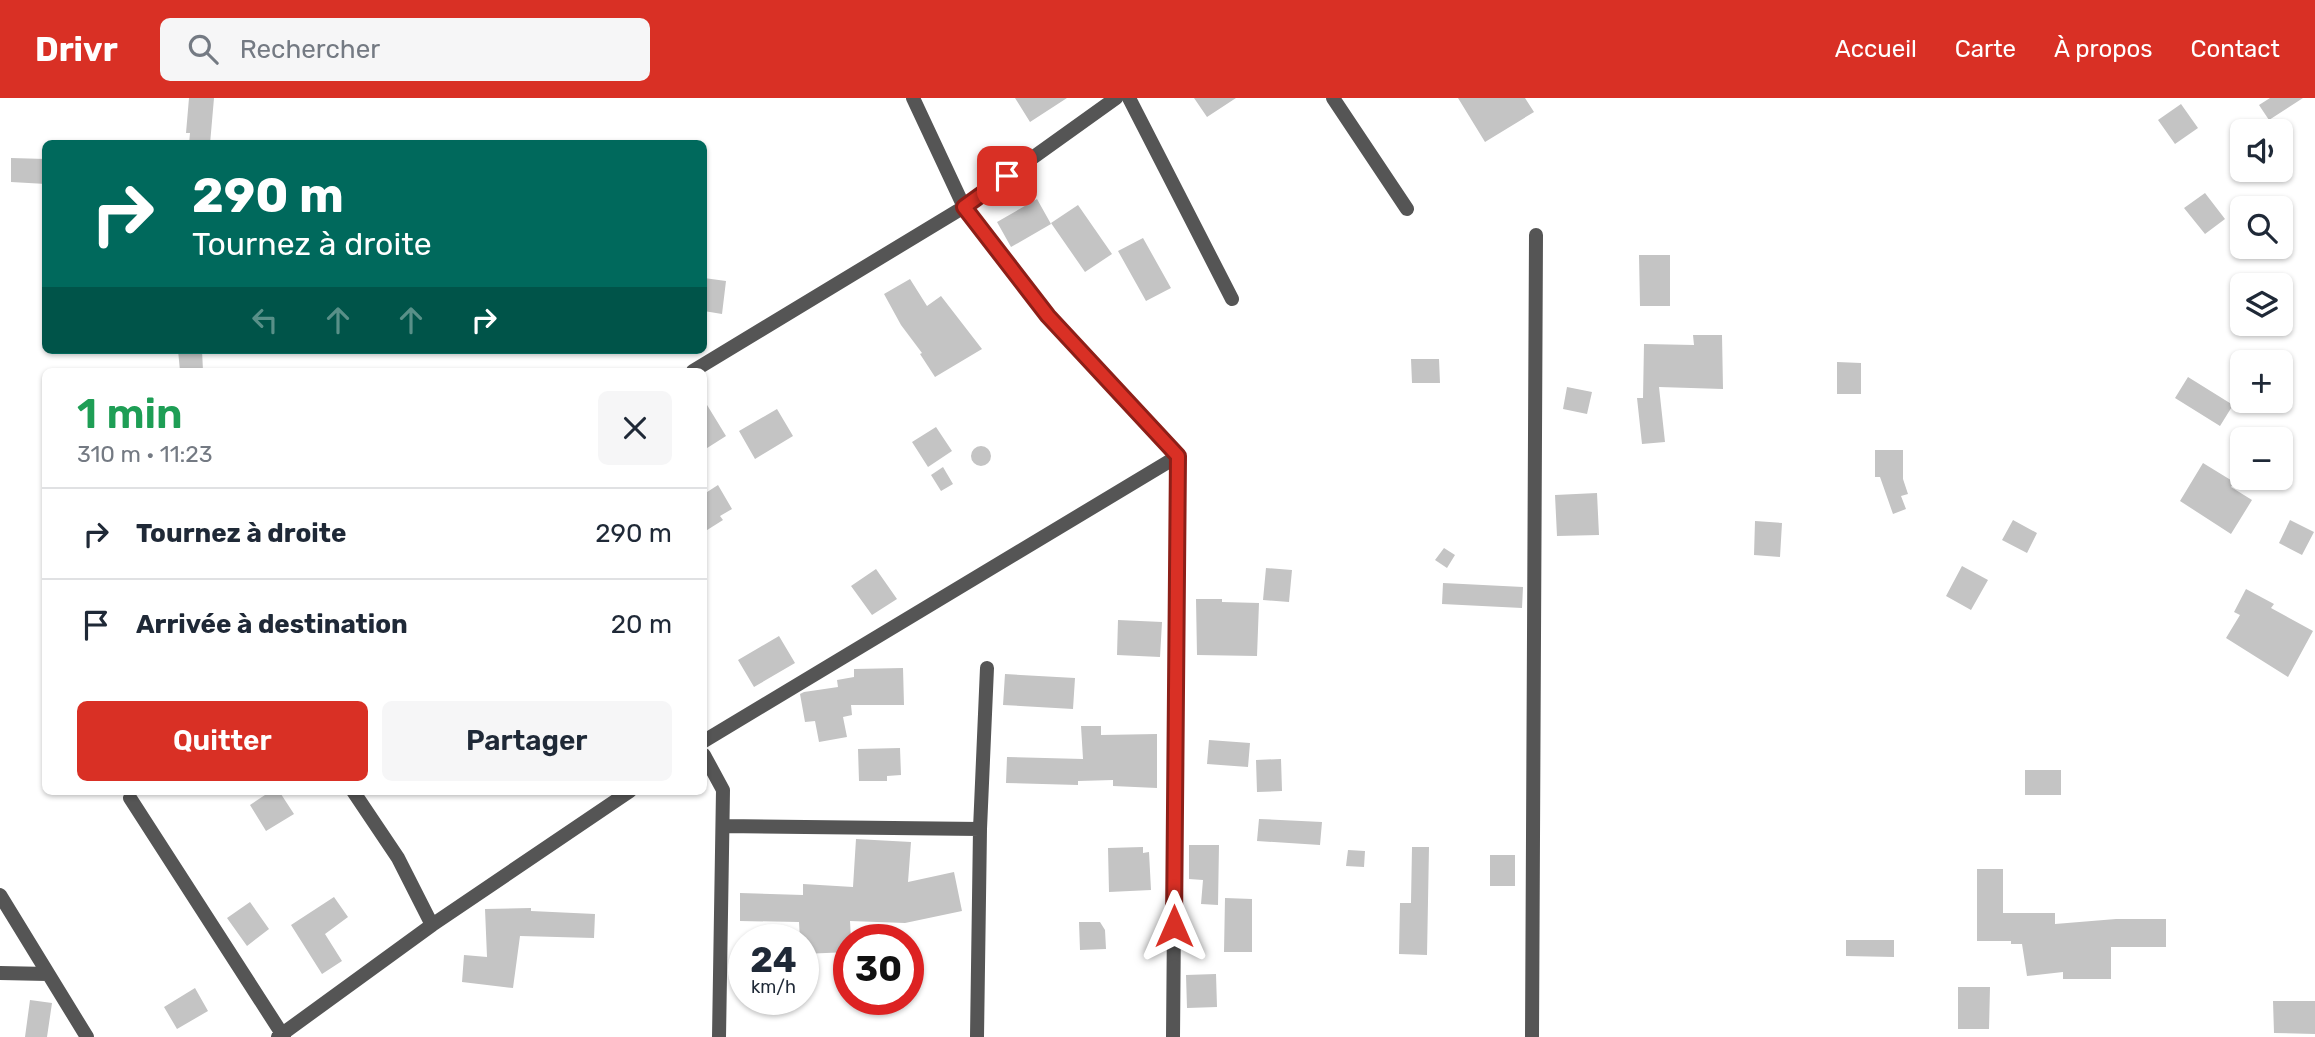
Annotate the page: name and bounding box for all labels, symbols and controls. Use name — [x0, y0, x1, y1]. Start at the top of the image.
search box — [160, 18, 650, 81]
text: Drivr — [35, 30, 118, 69]
icon: search — [184, 30, 222, 68]
text: Rechercher — [240, 34, 380, 65]
text: Accueil — [1835, 35, 1917, 63]
text: Carte — [1955, 35, 2016, 63]
text: À propos — [2054, 35, 2153, 63]
text: Contact — [2191, 35, 2280, 63]
map controls — [2230, 119, 2293, 490]
button: sound — [2230, 119, 2293, 182]
pin — [977, 146, 1037, 206]
icon: arrive — [988, 157, 1026, 195]
text: 290 m — [192, 166, 344, 224]
icon: right — [77, 168, 168, 259]
button: search — [2230, 196, 2293, 259]
text: Tournez à droite — [192, 225, 432, 263]
button: layers — [2230, 273, 2293, 336]
icon: left — [246, 301, 284, 339]
icon: ahead — [319, 301, 357, 339]
icon: ahead — [392, 301, 430, 339]
icon: right — [465, 301, 503, 339]
button: + — [2230, 350, 2293, 413]
text: 1 min — [77, 389, 183, 439]
button: close — [598, 391, 672, 465]
button: − — [2230, 427, 2293, 490]
text: 310 m · 11:23 — [77, 440, 213, 468]
icon: right — [77, 515, 115, 553]
text: Tournez à droite — [136, 518, 346, 549]
text: 290 m — [595, 518, 672, 549]
icon: arrive — [77, 606, 115, 644]
text: Arrivée à destination — [136, 609, 408, 640]
text: 20 m — [611, 609, 672, 640]
button: Quitter — [77, 701, 368, 781]
button: Partager — [382, 701, 672, 781]
position arrow — [1137, 889, 1211, 963]
speed limit sign: 30 — [833, 924, 924, 1015]
text: 24 — [750, 939, 797, 981]
text: km/h — [751, 976, 796, 998]

